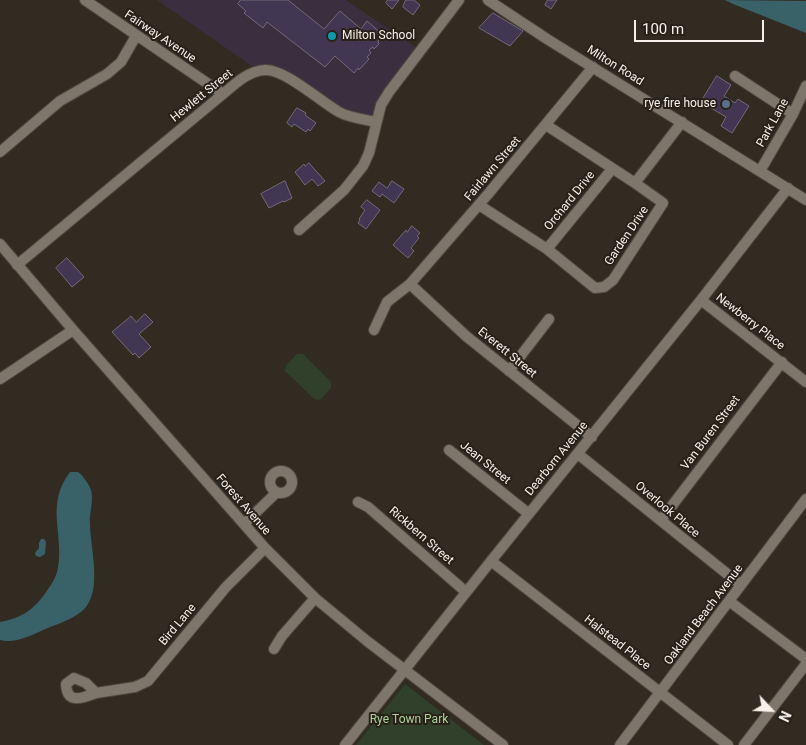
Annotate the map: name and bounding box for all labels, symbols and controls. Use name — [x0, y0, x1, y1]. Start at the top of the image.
street label: Fairway Avenue — [121, 8, 199, 66]
scale bar — [636, 10, 766, 42]
text: 100 m — [642, 20, 684, 38]
place label: Milton School — [342, 29, 415, 43]
marker: Milton School — [326, 30, 338, 42]
street label: Milton Road — [584, 43, 646, 89]
street label: Hewlett Street — [168, 67, 236, 125]
street label: Park Lane — [754, 96, 792, 150]
place label: rye fire house — [644, 97, 716, 111]
marker: rye fire house — [720, 98, 732, 110]
street label: Fairlawn Street — [462, 134, 524, 204]
street label: Orchard Drive — [542, 168, 598, 234]
street label: Garden Drive — [602, 204, 652, 268]
street label: Newberry Place — [713, 291, 787, 353]
street label: Everett Street — [475, 325, 539, 381]
street label: Van Buren Street — [678, 393, 744, 473]
street label: Dearborn Avenue — [523, 419, 591, 499]
street label: Jean Street — [457, 438, 513, 488]
street label: Forest Avenue — [213, 472, 273, 538]
street label: Overlook Place — [632, 479, 702, 541]
street label: Rickbern Street — [386, 504, 456, 568]
street label: Oakland Beach Avenue — [661, 562, 747, 668]
street label: Bird Lane — [156, 601, 200, 649]
street label: Halstead Place — [581, 613, 653, 673]
north arrow — [746, 685, 796, 735]
text: N — [775, 708, 794, 724]
park label: Rye Town Park — [370, 713, 448, 727]

